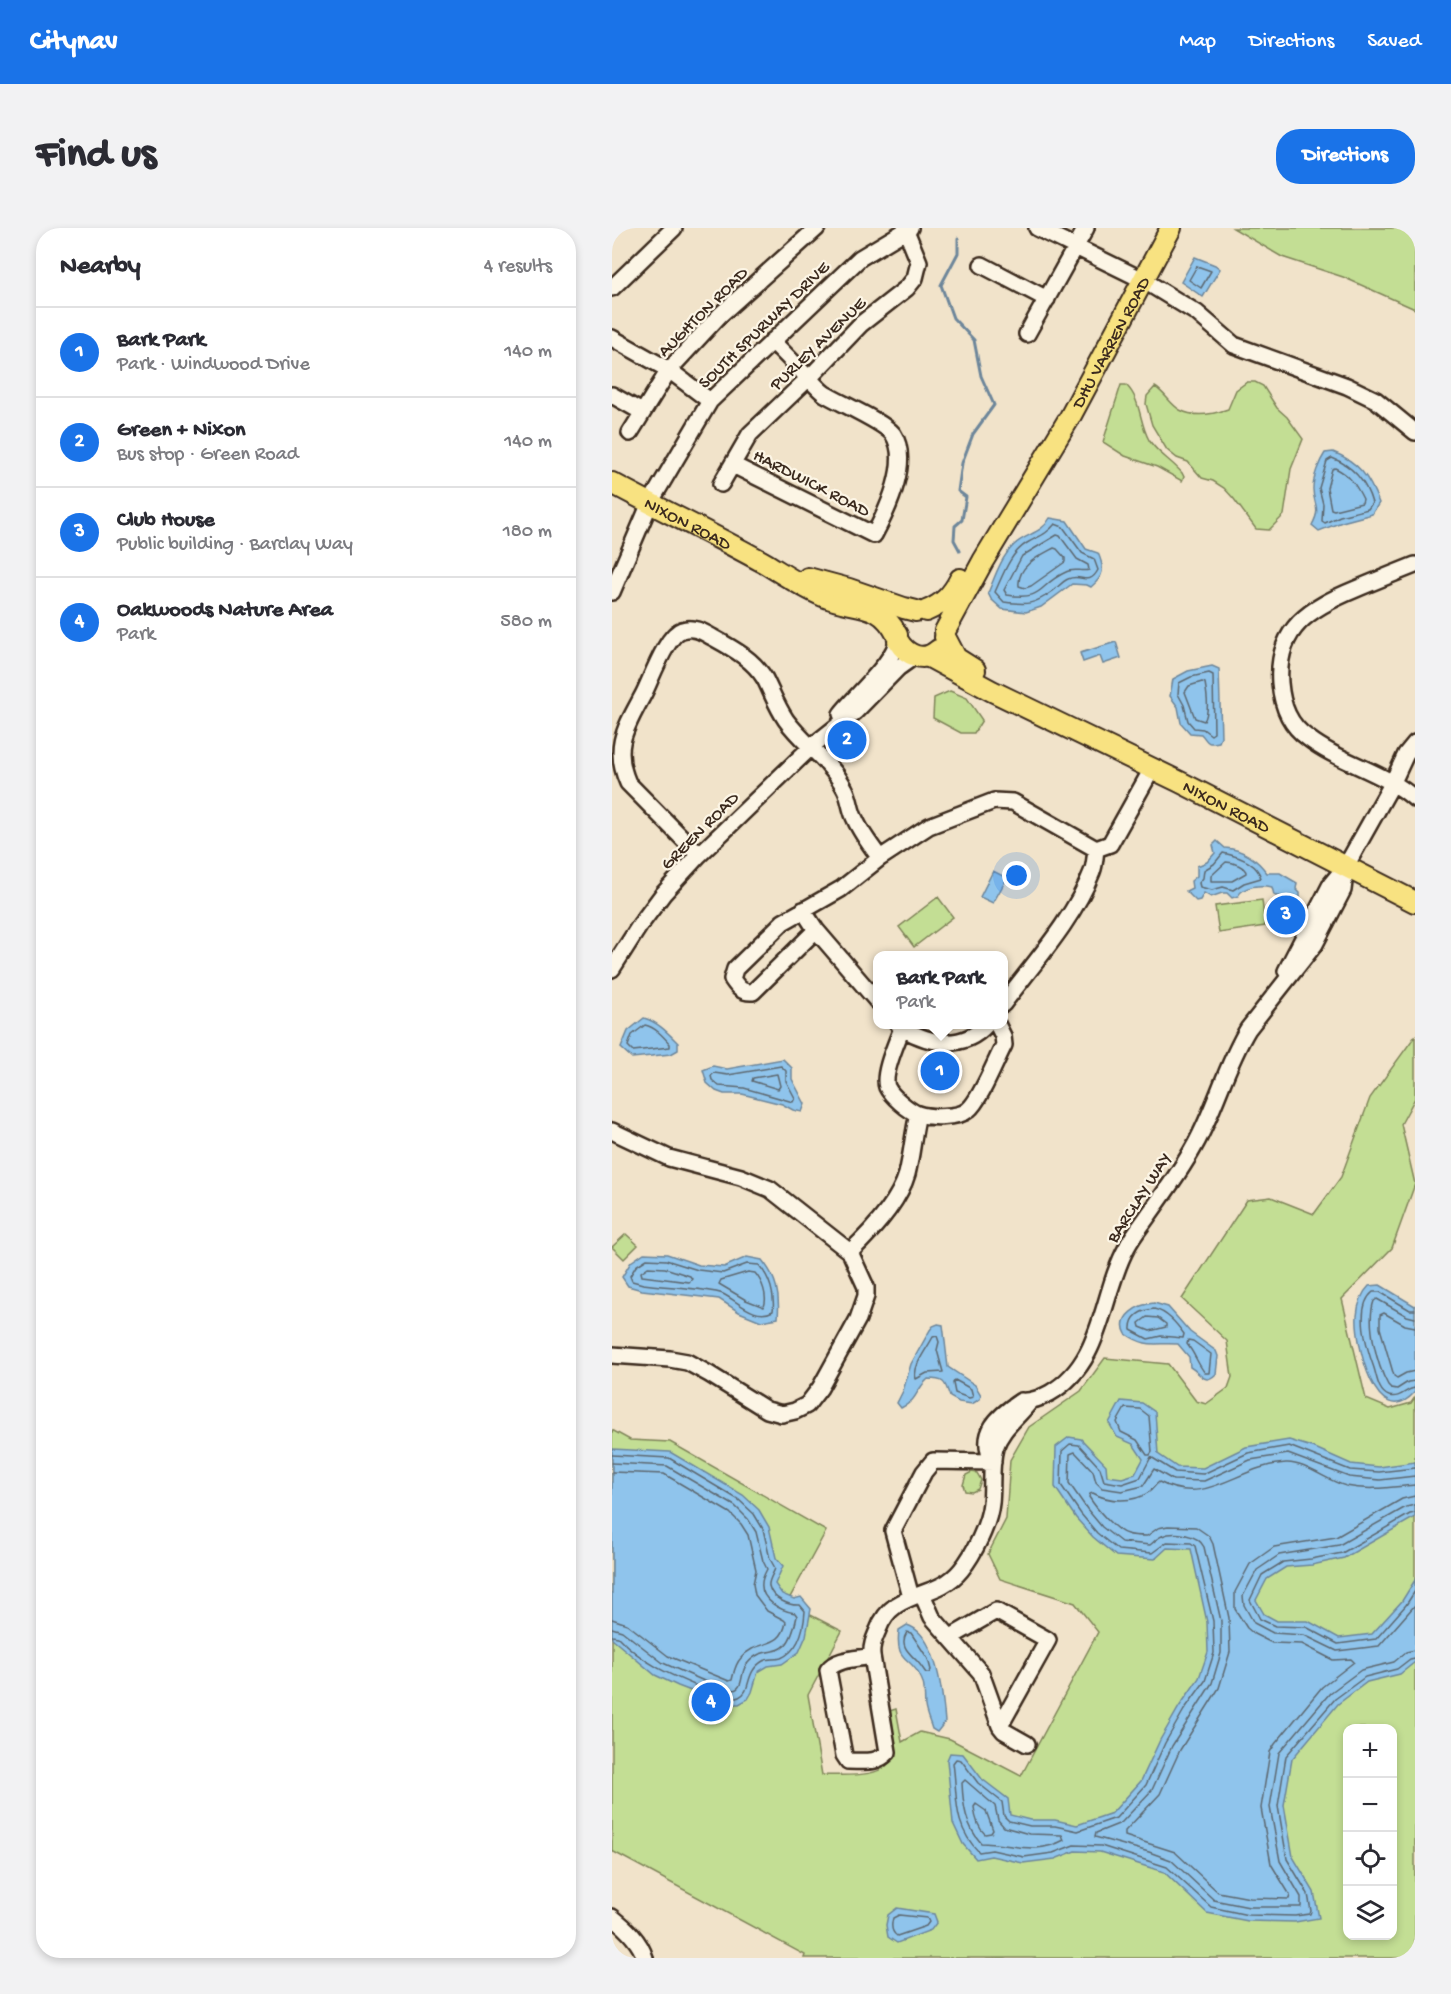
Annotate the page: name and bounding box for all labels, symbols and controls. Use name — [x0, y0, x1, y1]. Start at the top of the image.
text: Citynav — [30, 26, 118, 59]
text: Map — [1179, 30, 1216, 55]
text: Directions — [1249, 30, 1334, 55]
text: Saved — [1367, 30, 1421, 55]
button: Directions — [1276, 129, 1415, 184]
text: Find us — [36, 132, 156, 181]
text: Nearby — [60, 252, 141, 283]
text: 4 results — [484, 256, 552, 279]
street label: SOUTH SPURWAY DRIVE — [695, 257, 835, 394]
street label: AUGHTON ROAD — [654, 263, 753, 362]
street label: DHU VARREN ROAD — [1068, 274, 1156, 413]
street label: PURLEY AVENUE — [766, 293, 872, 397]
text: Bark Park — [117, 328, 205, 354]
text: 1 — [75, 341, 84, 364]
text: 140 m — [504, 341, 552, 364]
text: Park · Windwood Drive — [117, 354, 310, 377]
text: Green + Nixon — [117, 418, 246, 444]
text: 2 — [75, 431, 84, 454]
text: 140 m — [504, 431, 552, 454]
text: Bus stop · Green Road — [117, 444, 298, 467]
street label: HARDWICK ROAD — [749, 446, 873, 523]
street label: NIXON ROAD — [640, 494, 734, 556]
text: Club House — [117, 508, 215, 534]
text: 3 — [74, 521, 85, 544]
text: 180 m — [503, 521, 552, 544]
text: Public building · Barclay Way — [117, 534, 353, 557]
text: Oakwoods Nature Area — [117, 598, 333, 624]
text: 4 — [75, 611, 84, 634]
text: 580 m — [500, 611, 552, 634]
text: Park — [117, 624, 155, 647]
pin: 2 — [828, 718, 866, 762]
street label: NIXON ROAD — [1179, 777, 1273, 839]
street label: GREEN ROAD — [657, 788, 744, 875]
your location — [1002, 861, 1031, 890]
pin: 3 — [1266, 892, 1306, 938]
popup — [873, 951, 1008, 1029]
text: Bark Park — [896, 966, 985, 992]
text: Park — [896, 992, 935, 1015]
pin: 1 — [920, 1048, 960, 1094]
street label: BARCLAY WAY — [1103, 1149, 1177, 1248]
pin: 4 — [692, 1680, 730, 1724]
map controls — [1343, 1724, 1397, 1940]
button: + — [1343, 1724, 1397, 1778]
button: − — [1343, 1778, 1397, 1832]
button: locate — [1343, 1832, 1397, 1886]
button: layers — [1343, 1886, 1397, 1940]

